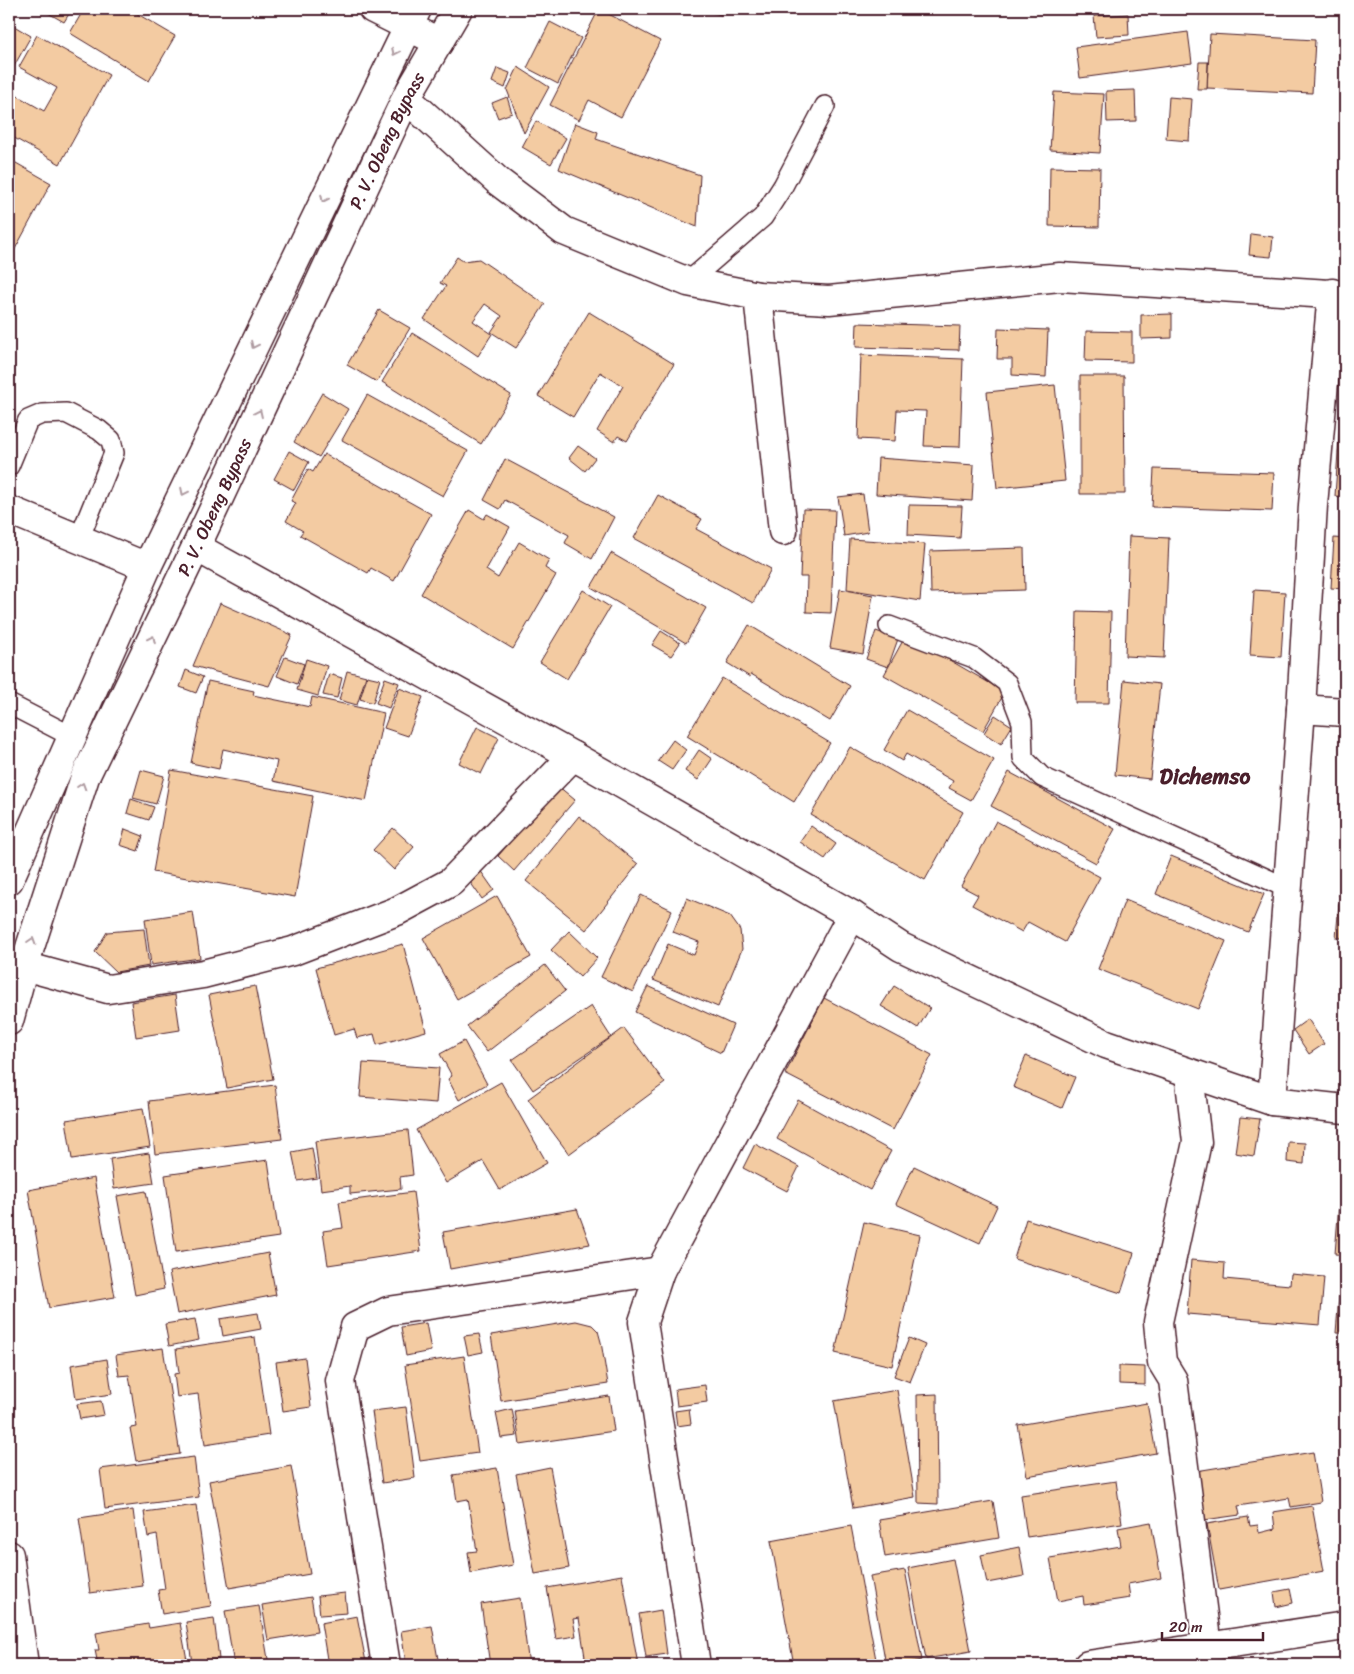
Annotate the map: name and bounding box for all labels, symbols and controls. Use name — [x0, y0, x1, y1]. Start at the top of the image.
one-way arrow — [391, 47, 401, 56]
street label: P. V. Obeng Bypass — [340, 65, 434, 215]
one-way arrow — [320, 194, 331, 203]
one-way arrow — [250, 340, 260, 349]
one-way arrow — [252, 409, 263, 418]
street label: P. V. Obeng Bypass — [168, 432, 261, 582]
one-way arrow — [180, 487, 190, 496]
one-way arrow — [146, 635, 156, 644]
district label: Dichemso — [1160, 757, 1251, 796]
one-way arrow — [77, 782, 87, 791]
one-way arrow — [26, 937, 36, 945]
scale bar — [1162, 1609, 1263, 1641]
text: 20 m — [1169, 1614, 1203, 1640]

